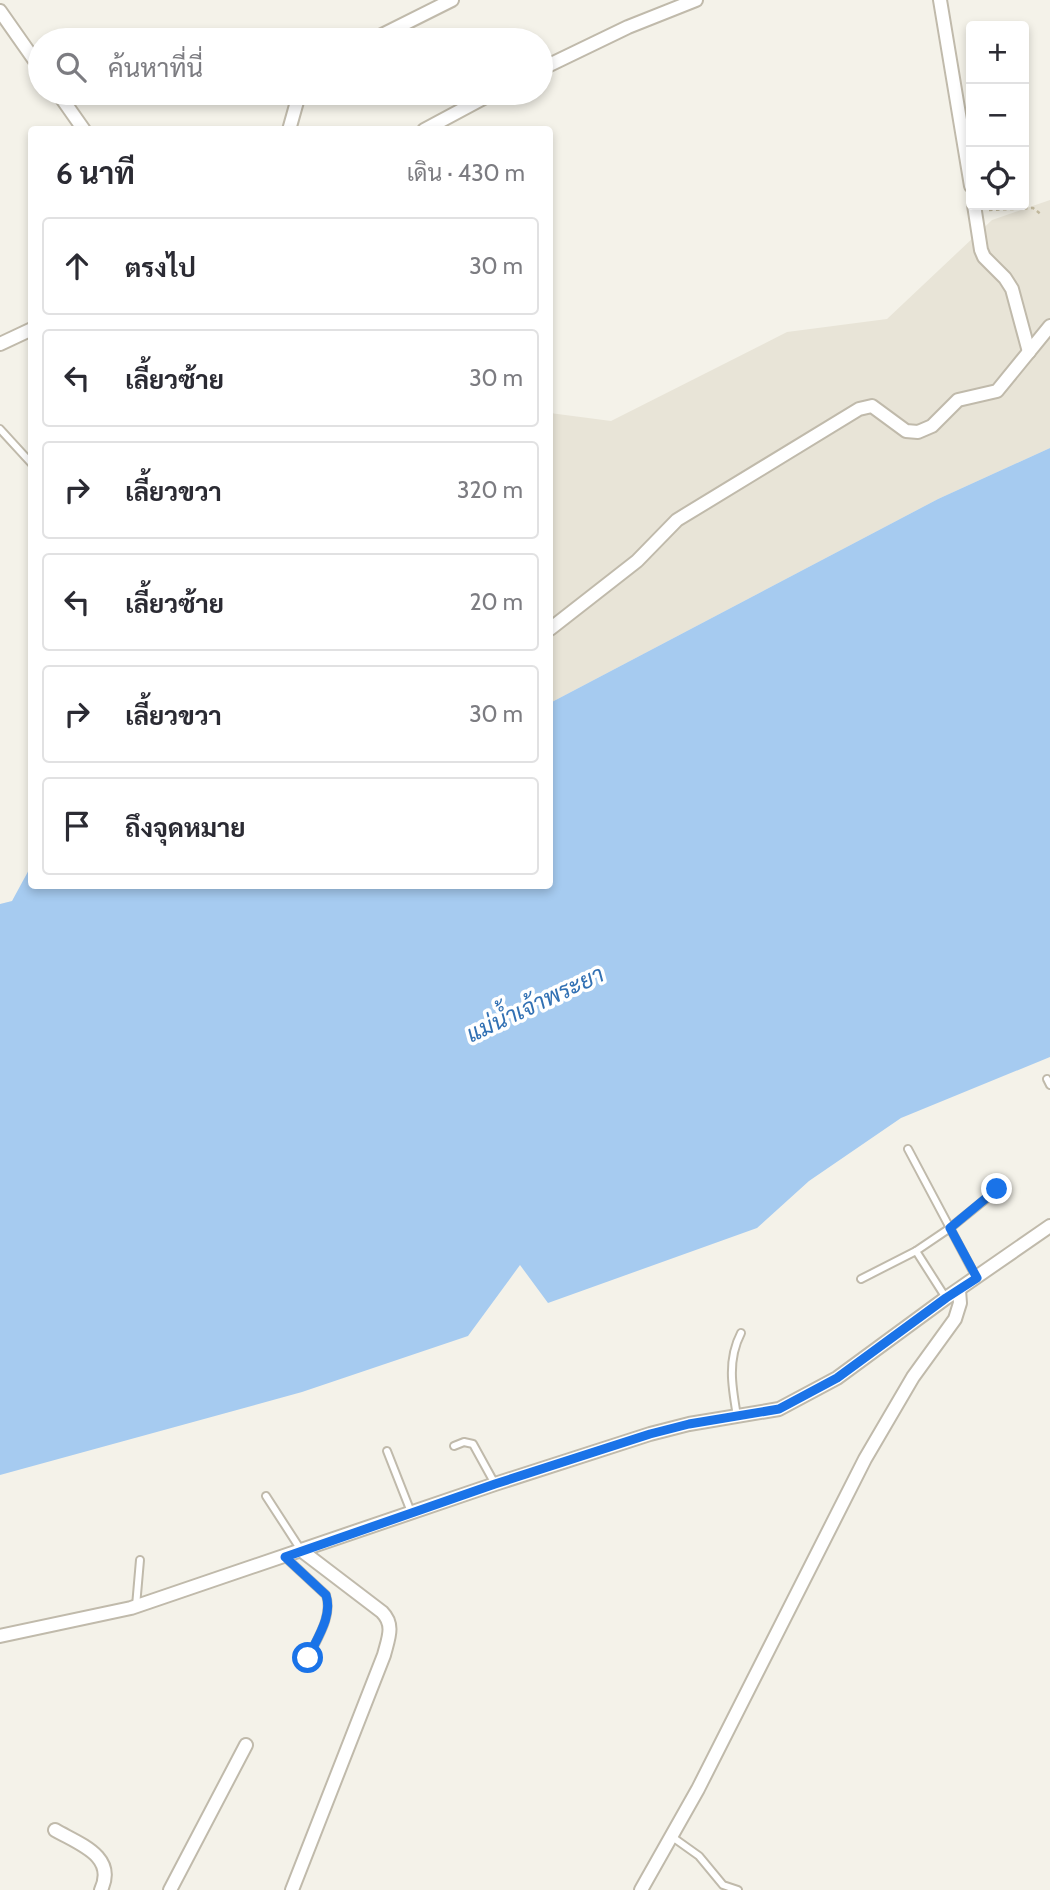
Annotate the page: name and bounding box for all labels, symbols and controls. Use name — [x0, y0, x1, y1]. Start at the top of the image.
map controls — [966, 21, 1029, 210]
button: + — [966, 21, 1029, 84]
search box — [28, 28, 553, 105]
icon: search — [52, 48, 90, 86]
text: ค้นหาที่นี่ — [108, 52, 203, 84]
button: − — [966, 84, 1029, 147]
button: locate — [966, 147, 1029, 210]
text: 6 นาที — [56, 155, 135, 192]
text: เดิน · 430 m — [407, 159, 525, 187]
icon: ahead — [58, 247, 96, 285]
text: ตรงไป — [125, 252, 196, 284]
text: 30 m — [469, 252, 523, 280]
icon: left — [58, 359, 96, 397]
text: เลี้ยวซ้าย — [125, 364, 224, 396]
text: 30 m — [469, 364, 523, 392]
icon: right — [58, 471, 96, 509]
text: เลี้ยวขวา — [125, 476, 222, 508]
text: 320 m — [457, 476, 523, 504]
icon: left — [58, 583, 96, 621]
text: เลี้ยวซ้าย — [125, 588, 224, 620]
text: 20 m — [470, 588, 523, 616]
icon: right — [58, 695, 96, 733]
text: เลี้ยวขวา — [125, 700, 222, 732]
text: 30 m — [469, 700, 523, 728]
icon: arrive — [58, 807, 96, 845]
text: ถึงจุดหมาย — [125, 812, 246, 844]
water label: แม่น้ำเจ้าพระยา — [459, 954, 608, 1048]
route end — [981, 1173, 1012, 1204]
route start — [292, 1642, 323, 1673]

